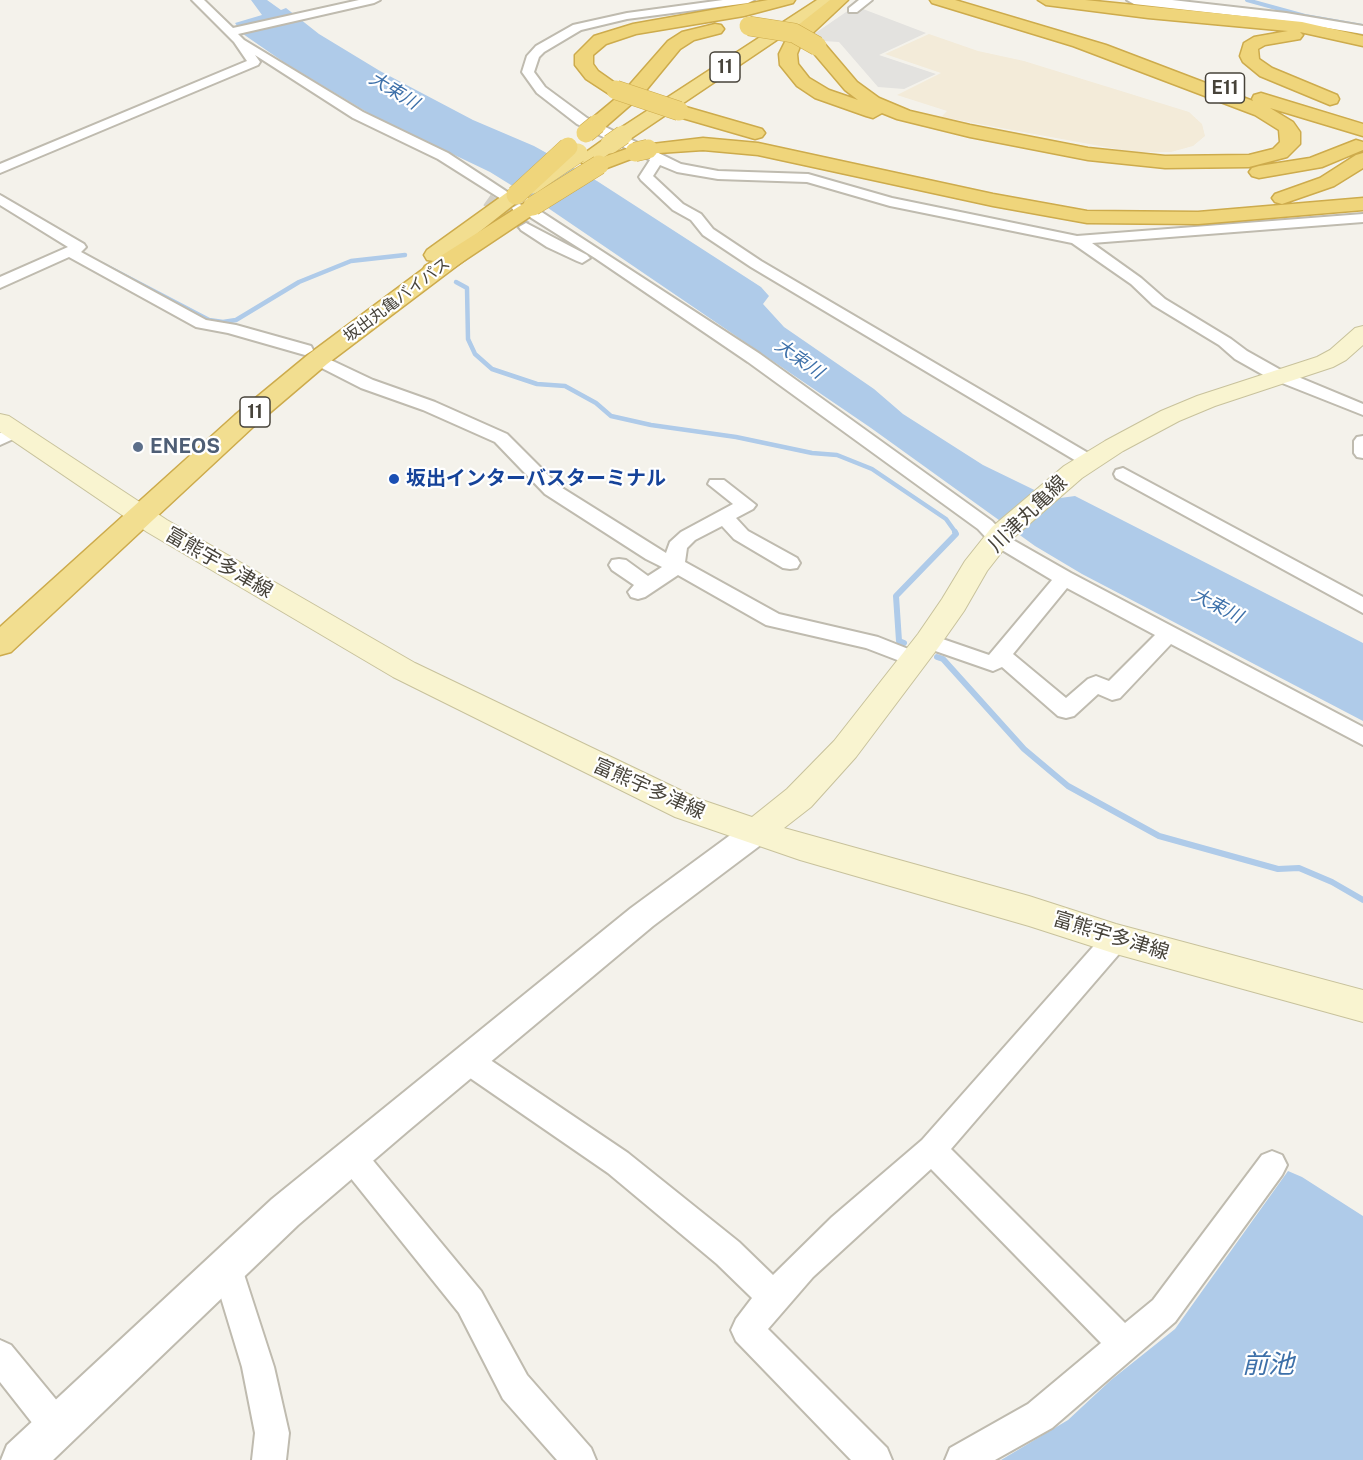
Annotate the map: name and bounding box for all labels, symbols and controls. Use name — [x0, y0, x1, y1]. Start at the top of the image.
road number: 11 — [710, 52, 740, 82]
water label: 大束川 — [365, 68, 423, 114]
road number: E11 — [1206, 73, 1244, 103]
street label: 坂出丸亀バイパス — [340, 254, 454, 346]
water label: 大束川 — [771, 335, 827, 383]
road number: 11 — [240, 397, 270, 427]
place label: ENEOS — [150, 435, 220, 459]
marker: ENEOS — [131, 440, 145, 454]
place label: 坂出インターバスターミナル — [406, 467, 666, 491]
street label: 川津丸亀線 — [984, 471, 1072, 557]
marker: 坂出インターバスターミナル — [387, 472, 401, 486]
street label: 富熊宇多津線 — [161, 523, 277, 603]
water label: 大束川 — [1188, 584, 1246, 628]
street label: 富熊宇多津線 — [589, 754, 709, 824]
street label: 富熊宇多津線 — [1050, 907, 1172, 965]
water label: 前池 — [1242, 1349, 1294, 1381]

